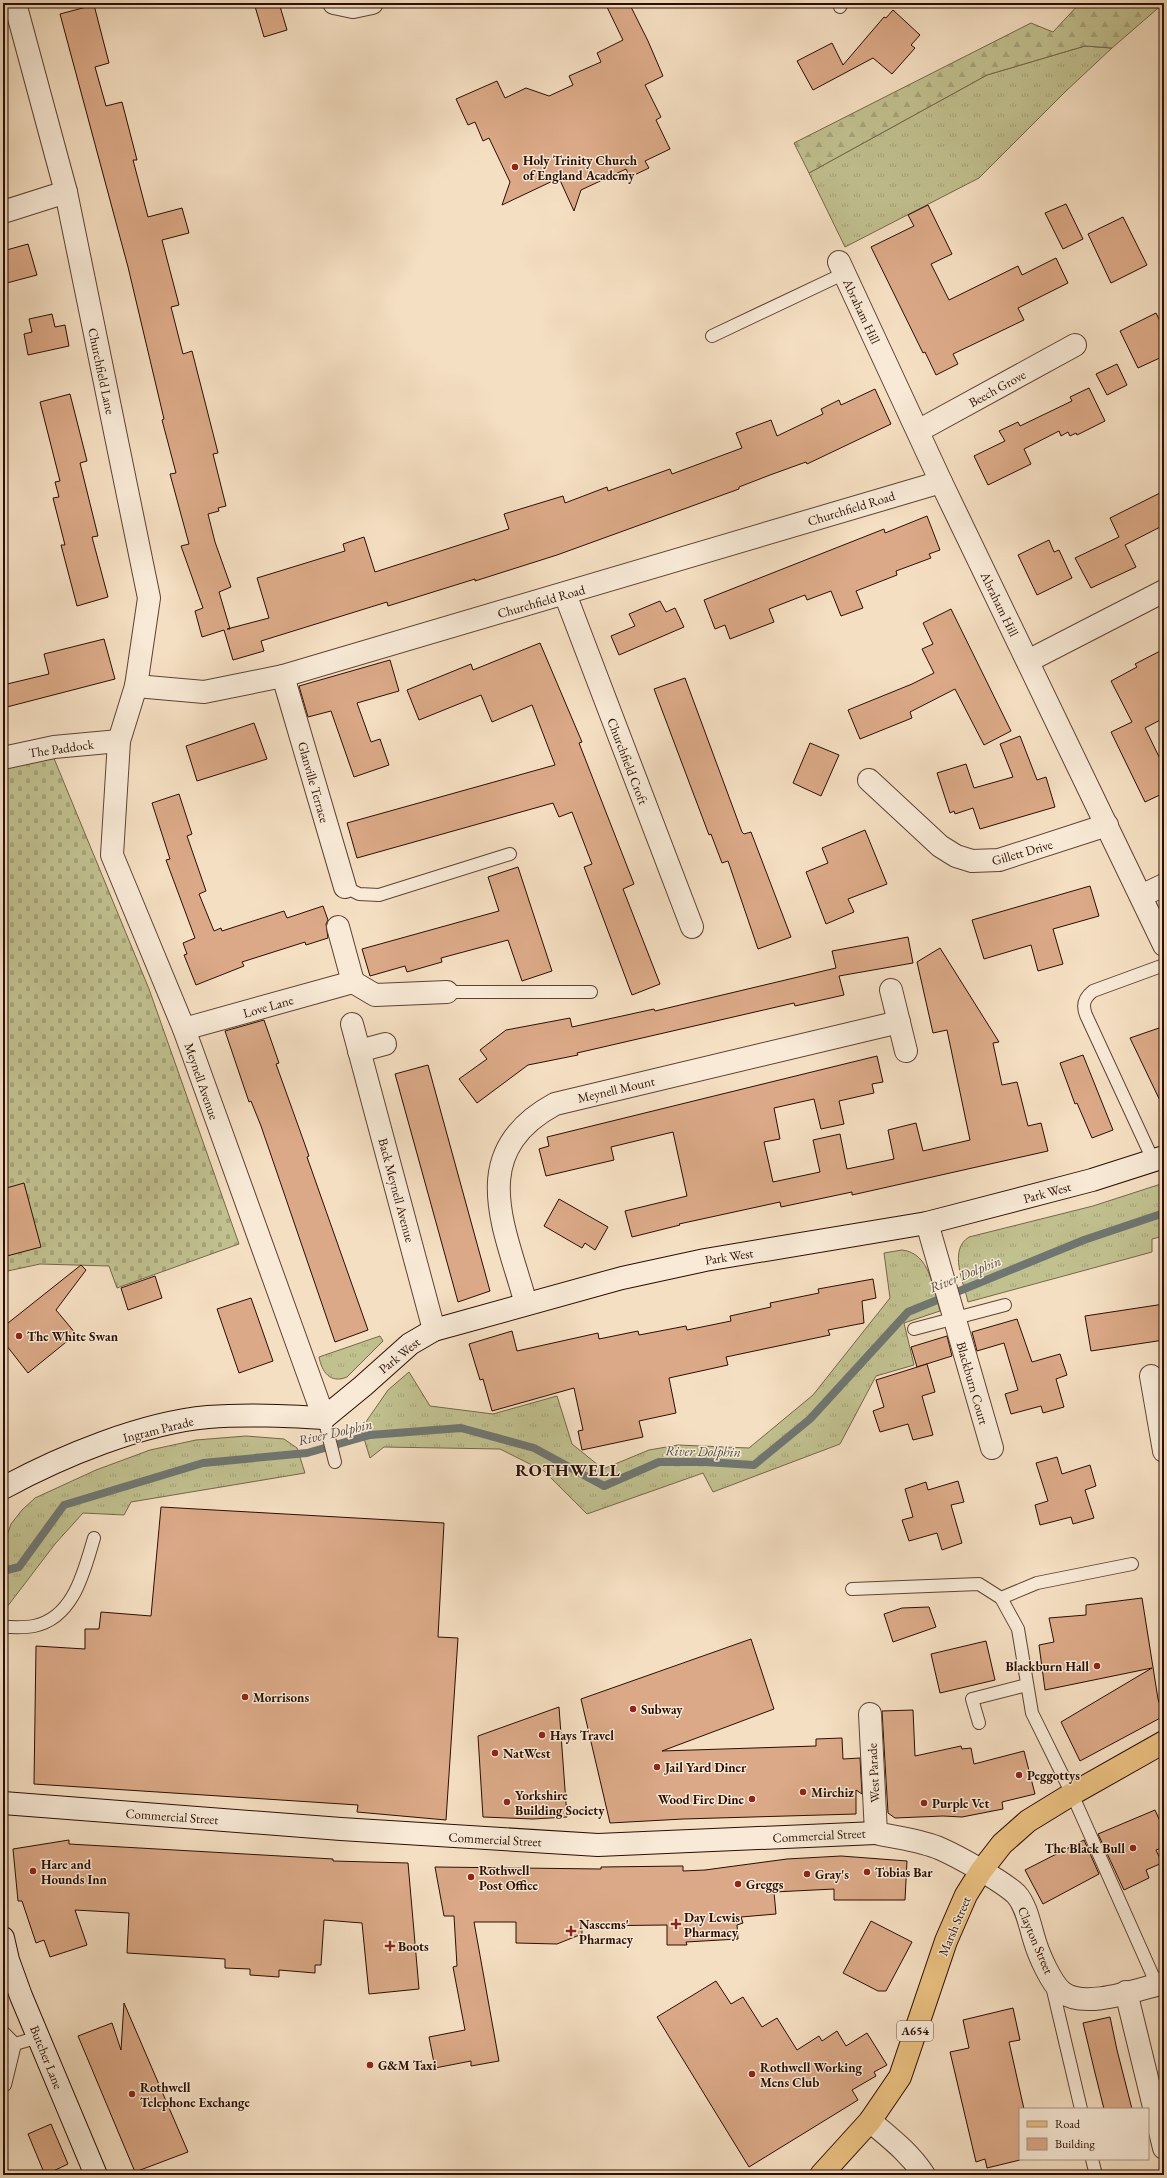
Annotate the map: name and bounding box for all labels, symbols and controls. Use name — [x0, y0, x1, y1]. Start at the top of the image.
place label: Holy Trinity Church of England Academy — [523, 152, 638, 184]
marker: Holy Trinity Church of England Academy — [510, 162, 520, 172]
street label: Abraham Hill — [839, 275, 884, 346]
street label: Churchfield Lane — [84, 326, 119, 416]
street label: Beech Grove — [966, 366, 1029, 411]
street label: Churchfield Road — [805, 487, 897, 530]
street label: Abraham Hill — [976, 568, 1022, 639]
street label: Churchfield Road — [495, 581, 587, 622]
street label: Churchfield Croft — [603, 715, 652, 807]
street label: The Paddock — [27, 735, 96, 761]
street label: Glanville Terrace — [294, 740, 333, 825]
street label: Gillett Drive — [990, 836, 1055, 869]
street label: Love Lane — [241, 991, 295, 1022]
street label: Meynell Avenue — [180, 1040, 223, 1122]
street label: Meynell Mount — [576, 1072, 656, 1107]
street label: Back Meynell Avenue — [374, 1136, 419, 1244]
street label: Park West — [1021, 1178, 1073, 1207]
street label: Park West — [704, 1244, 754, 1269]
water label: River Dolphin — [926, 1251, 1004, 1297]
place label: The White Swan — [27, 1328, 119, 1345]
marker: The White Swan — [14, 1331, 24, 1341]
street label: Park West — [375, 1333, 424, 1377]
street label: Blackburn Court — [953, 1340, 992, 1427]
street label: Ingram Parade — [121, 1413, 195, 1446]
water label: River Dolphin — [296, 1415, 374, 1449]
water label: River Dolphin — [665, 1441, 741, 1461]
district label: ROTHWELL — [515, 1459, 621, 1481]
place label: Blackburn Hall — [1006, 1658, 1089, 1675]
marker: Blackburn Hall — [1092, 1661, 1102, 1671]
place label: Morrisons — [253, 1689, 309, 1706]
marker: Morrisons — [240, 1692, 250, 1702]
place label: Subway — [641, 1701, 683, 1718]
marker: Subway — [628, 1704, 638, 1714]
place label: Hays Travel — [550, 1727, 614, 1744]
marker: Hays Travel — [537, 1730, 547, 1740]
street label: West Parade — [863, 1743, 884, 1803]
place label: NatWest — [503, 1745, 551, 1762]
marker: NatWest — [490, 1748, 500, 1758]
place label: Jail Yard Diner — [663, 1759, 747, 1776]
marker: Jail Yard Diner — [652, 1762, 662, 1772]
place label: Peggottys — [1027, 1767, 1080, 1784]
marker: Peggottys — [1014, 1770, 1024, 1780]
place label: Mirchiz — [811, 1784, 854, 1801]
place label: Yorkshire Building Society — [515, 1787, 605, 1819]
marker: Mirchiz — [798, 1787, 808, 1797]
place label: Wood Fire Dine — [658, 1791, 745, 1808]
marker: Wood Fire Dine — [747, 1794, 757, 1804]
place label: Purple Vet — [932, 1795, 989, 1812]
marker: Yorkshire Building Society — [502, 1797, 512, 1807]
marker: Purple Vet — [919, 1798, 929, 1808]
street label: Commercial Street — [125, 1805, 219, 1828]
street label: Commercial Street — [772, 1825, 866, 1846]
street label: Commercial Street — [448, 1829, 542, 1850]
place label: The Black Bull — [1045, 1840, 1125, 1857]
marker: The Black Bull — [1128, 1843, 1138, 1853]
place label: Hare and Hounds Inn — [41, 1856, 108, 1888]
place label: Rothwell Post Office — [479, 1862, 538, 1894]
place label: Tobias Bar — [875, 1864, 933, 1881]
marker: Hare and Hounds Inn — [28, 1866, 38, 1876]
place label: Gray's — [815, 1866, 849, 1883]
marker: Tobias Bar — [862, 1867, 872, 1877]
marker: Gray's — [802, 1869, 812, 1879]
marker: Rothwell Post Office — [466, 1872, 476, 1882]
place label: Greggs — [746, 1876, 784, 1893]
marker: Greggs — [733, 1879, 743, 1889]
street label: Marsh Street — [934, 1894, 975, 1959]
street label: Clayton Street — [1014, 1904, 1057, 1976]
place label: Day Lewis Pharmacy — [684, 1909, 740, 1941]
place label: Naseems' Pharmacy — [579, 1916, 634, 1948]
marker: Day Lewis Pharmacy — [671, 1919, 681, 1929]
marker: Naseems' Pharmacy — [566, 1926, 576, 1936]
place label: Boots — [398, 1938, 429, 1955]
marker: Boots — [385, 1941, 395, 1951]
road number: A654 — [897, 2021, 933, 2041]
street label: Butcher Lane — [26, 2023, 67, 2092]
place label: G&M Taxi — [378, 2057, 437, 2074]
place label: Rothwell Working Mens Club — [760, 2059, 863, 2091]
marker: G&M Taxi — [365, 2060, 375, 2070]
marker: Rothwell Working Mens Club — [747, 2069, 757, 2079]
place label: Rothwell Telephone Exchange — [140, 2079, 250, 2111]
marker: Rothwell Telephone Exchange — [127, 2089, 137, 2099]
legend — [1019, 2108, 1149, 2160]
text: Road — [1055, 2116, 1081, 2132]
text: Building — [1055, 2136, 1096, 2152]

